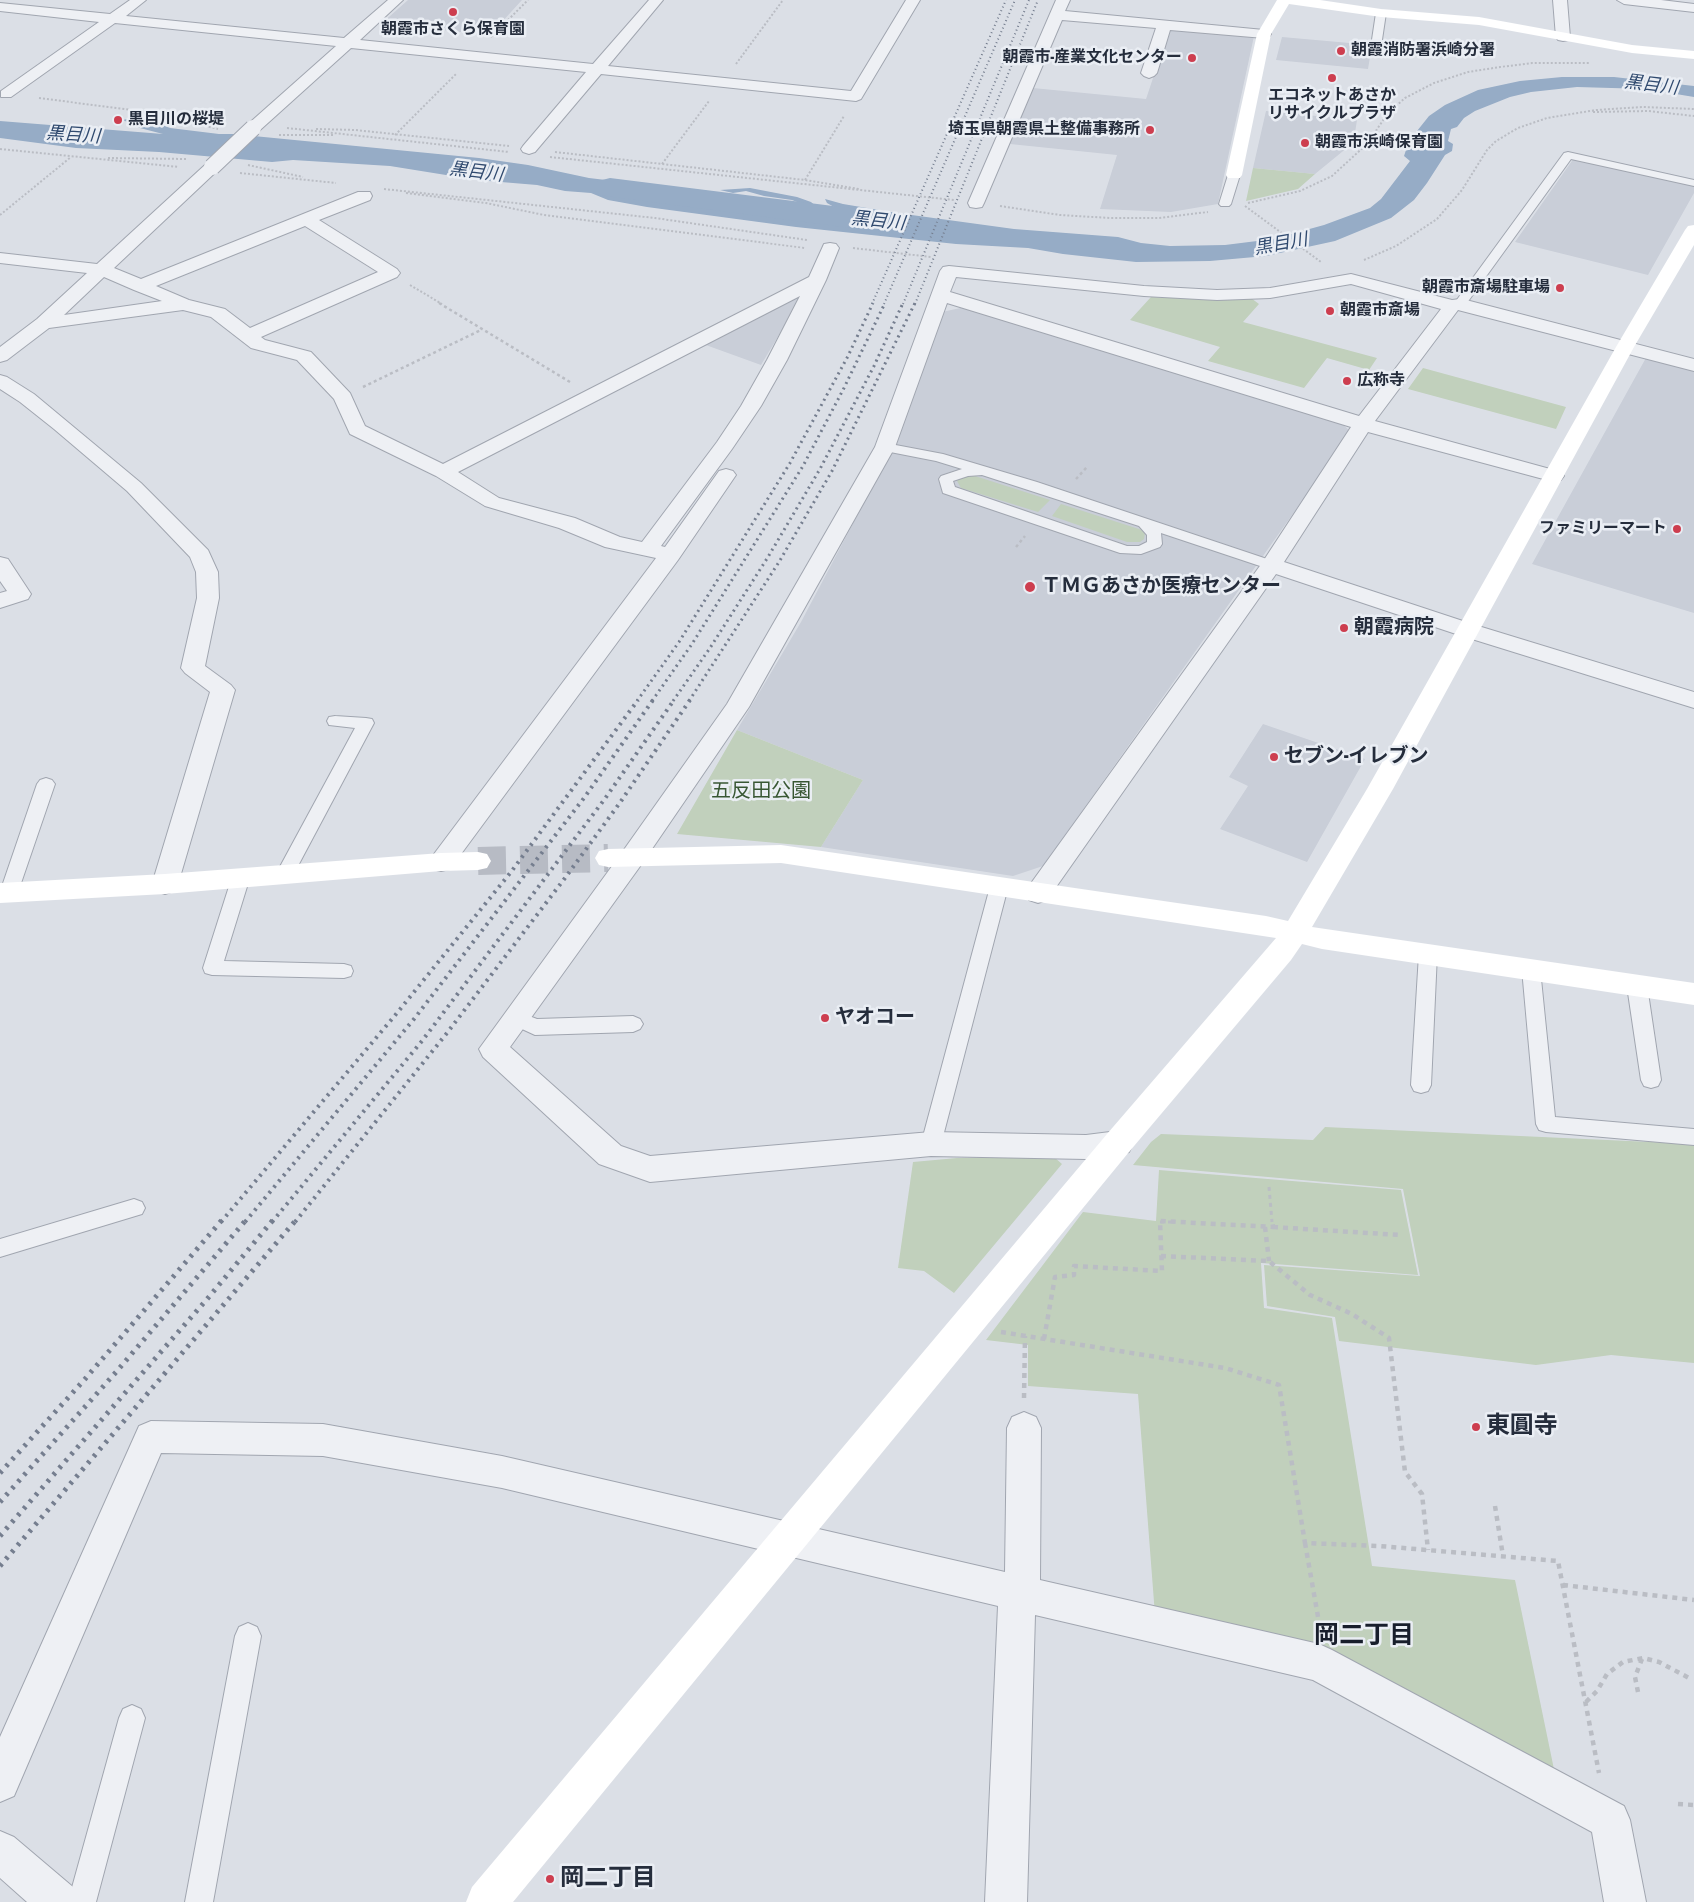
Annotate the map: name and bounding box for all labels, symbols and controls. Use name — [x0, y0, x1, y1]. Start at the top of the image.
marker: 朝霞市さくら保育園 — [447, 6, 459, 18]
place label: 朝霞市さくら保育園 — [381, 20, 525, 40]
place label: 朝霞消防署浜崎分署 — [1351, 41, 1495, 61]
marker: 朝霞消防署浜崎分署 — [1335, 45, 1347, 57]
place label: 朝霞市-産業文化センター — [1002, 48, 1182, 68]
marker: 朝霞市-産業文化センター — [1186, 52, 1198, 64]
marker: エコネットあさか リサイクルプラザ — [1326, 72, 1338, 84]
water label: 黒目川 — [1623, 72, 1679, 100]
place label: エコネットあさか リサイクルプラザ — [1268, 86, 1396, 124]
place label: 黒目川の桜堤 — [128, 110, 224, 130]
marker: 黒目川の桜堤 — [112, 114, 124, 126]
place label: 埼玉県朝霞県土整備事務所 — [948, 120, 1140, 140]
water label: 黒目川 — [45, 123, 101, 149]
marker: 埼玉県朝霞県土整備事務所 — [1144, 124, 1156, 136]
place label: 朝霞市浜崎保育園 — [1315, 133, 1443, 153]
marker: 朝霞市浜崎保育園 — [1299, 137, 1311, 149]
water label: 黒目川 — [448, 159, 504, 187]
water label: 黒目川 — [850, 208, 906, 236]
water label: 黒目川 — [1253, 230, 1309, 260]
place label: 朝霞市斎場駐車場 — [1422, 278, 1550, 298]
marker: 朝霞市斎場駐車場 — [1554, 282, 1566, 294]
place label: 朝霞市斎場 — [1340, 301, 1420, 321]
marker: 朝霞市斎場 — [1324, 305, 1336, 317]
place label: 広称寺 — [1357, 371, 1405, 391]
marker: 広称寺 — [1341, 375, 1353, 387]
place label: ファミリーマート — [1539, 519, 1667, 539]
marker: ファミリーマート — [1671, 523, 1683, 535]
place label: ＴＭＧあさか医療センター — [1041, 575, 1281, 599]
marker: ＴＭＧあさか医療センター — [1023, 580, 1037, 594]
place label: 朝霞病院 — [1354, 616, 1434, 640]
marker: 朝霞病院 — [1338, 622, 1350, 634]
place label: セブン-イレブン — [1284, 745, 1428, 769]
marker: セブン-イレブン — [1268, 751, 1280, 763]
park label: 五反田公園 — [711, 780, 811, 804]
place label: ヤオコー — [835, 1006, 915, 1030]
marker: ヤオコー — [819, 1012, 831, 1024]
place label: 東圓寺 — [1486, 1413, 1558, 1441]
marker: 東圓寺 — [1470, 1421, 1482, 1433]
district label: 岡二丁目 — [1314, 1622, 1414, 1652]
place label: 岡二丁目 — [560, 1865, 656, 1893]
marker: 岡二丁目 — [544, 1873, 556, 1885]

